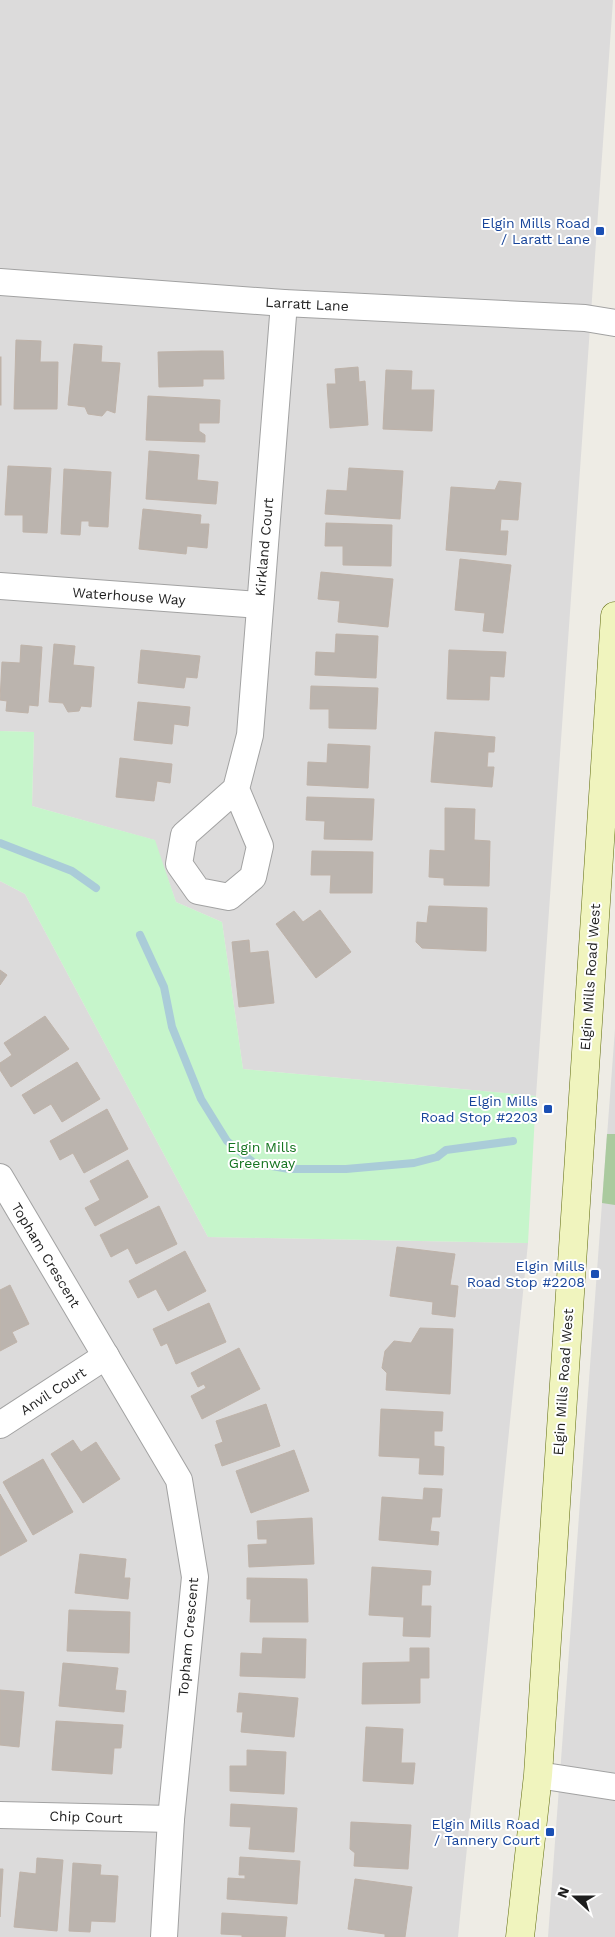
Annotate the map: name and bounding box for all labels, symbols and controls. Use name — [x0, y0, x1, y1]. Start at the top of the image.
place label: Elgin Mills Road / Laratt Lane — [482, 215, 590, 247]
marker: Elgin Mills Road / Laratt Lane — [594, 225, 606, 237]
street label: Larratt Lane — [265, 294, 349, 314]
street label: Kirkland Court — [252, 497, 276, 597]
street label: Waterhouse Way — [72, 584, 187, 608]
street label: Elgin Mills Road West — [577, 903, 603, 1051]
place label: Elgin Mills Road Stop #2203 — [420, 1093, 538, 1125]
marker: Elgin Mills Road Stop #2203 — [542, 1103, 554, 1115]
park label: Elgin Mills Greenway — [227, 1139, 297, 1171]
street label: Topham Crescent — [8, 1200, 84, 1311]
place label: Elgin Mills Road Stop #2208 — [467, 1258, 585, 1290]
marker: Elgin Mills Road Stop #2208 — [589, 1268, 601, 1280]
street label: Elgin Mills Road West — [550, 1308, 576, 1456]
street label: Anvil Court — [17, 1364, 89, 1418]
street label: Topham Crescent — [175, 1577, 201, 1697]
street label: Chip Court — [49, 1808, 123, 1826]
place label: Elgin Mills Road / Tannery Court — [432, 1816, 540, 1848]
marker: Elgin Mills Road / Tannery Court — [544, 1826, 556, 1838]
north arrow — [550, 1872, 600, 1922]
text: N — [554, 1885, 572, 1900]

